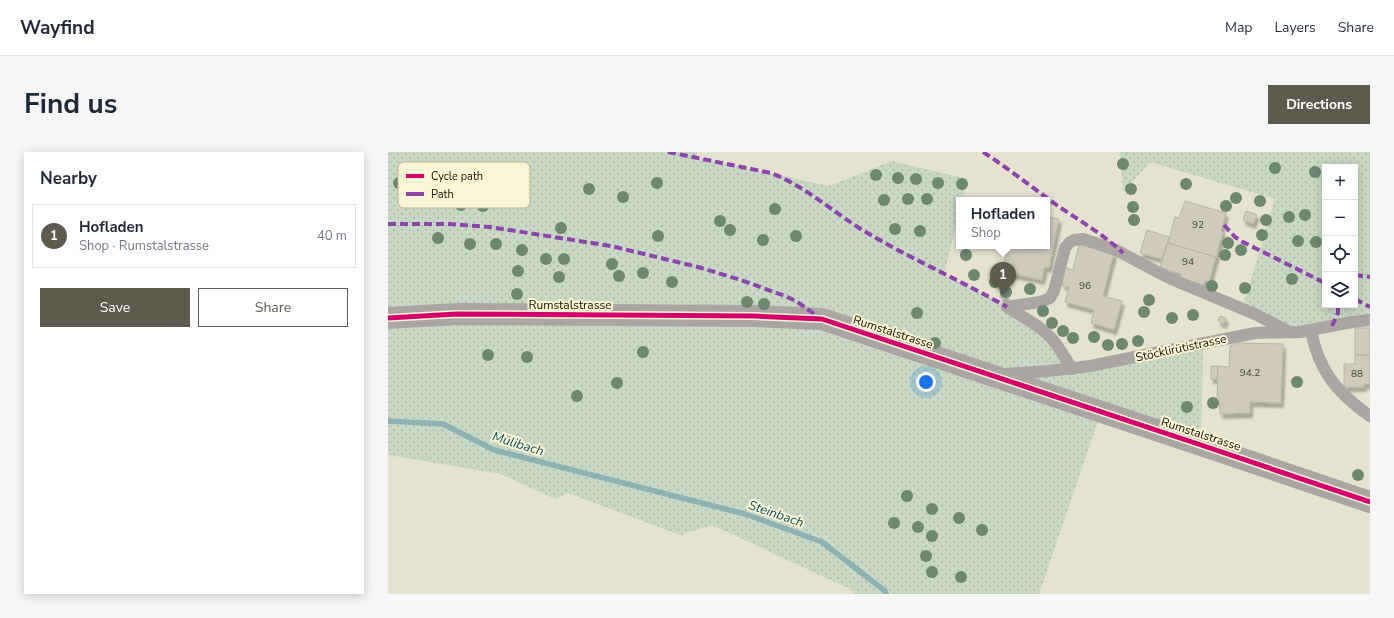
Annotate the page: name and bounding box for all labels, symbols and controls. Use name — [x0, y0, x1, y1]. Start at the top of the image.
text: Wayfind — [20, 15, 95, 41]
text: Map — [1225, 18, 1252, 37]
text: Layers — [1274, 18, 1316, 37]
text: Share — [1338, 18, 1374, 37]
text: Find us — [24, 85, 118, 123]
button: Directions — [1268, 85, 1370, 124]
legend — [398, 162, 530, 208]
map controls — [1322, 164, 1358, 308]
button: + — [1322, 164, 1358, 200]
text: Nearby — [40, 167, 97, 190]
text: Cycle path — [431, 169, 483, 184]
text: Path — [431, 187, 454, 202]
popup — [956, 197, 1050, 249]
button: − — [1322, 200, 1358, 236]
text: Hofladen — [971, 204, 1035, 224]
text: Hofladen — [79, 217, 144, 237]
house number: 92 — [1192, 218, 1204, 232]
text: Shop — [971, 224, 1001, 242]
text: 1 — [50, 227, 58, 245]
text: 40 m — [317, 227, 347, 245]
button: locate — [1322, 236, 1358, 272]
text: Shop · Rumstalstrasse — [79, 237, 209, 255]
house number: 94 — [1182, 255, 1194, 269]
pin: 1 — [990, 262, 1016, 295]
button: layers — [1322, 272, 1358, 308]
house number: 96 — [1079, 279, 1091, 293]
button: Save — [40, 288, 190, 327]
button: Share — [198, 288, 348, 327]
street label: Rumstalstrasse — [528, 297, 612, 313]
street label: Rumstalstrasse — [851, 312, 935, 352]
street label: Stöcklirütistrasse — [1134, 331, 1228, 365]
house number: 94.2 — [1240, 366, 1260, 380]
house number: 88 — [1351, 367, 1363, 381]
your location — [916, 372, 936, 392]
street label: Rumstalstrasse — [1159, 414, 1243, 454]
water label: Mülibach — [490, 428, 546, 460]
water label: Steinbach — [746, 496, 806, 532]

